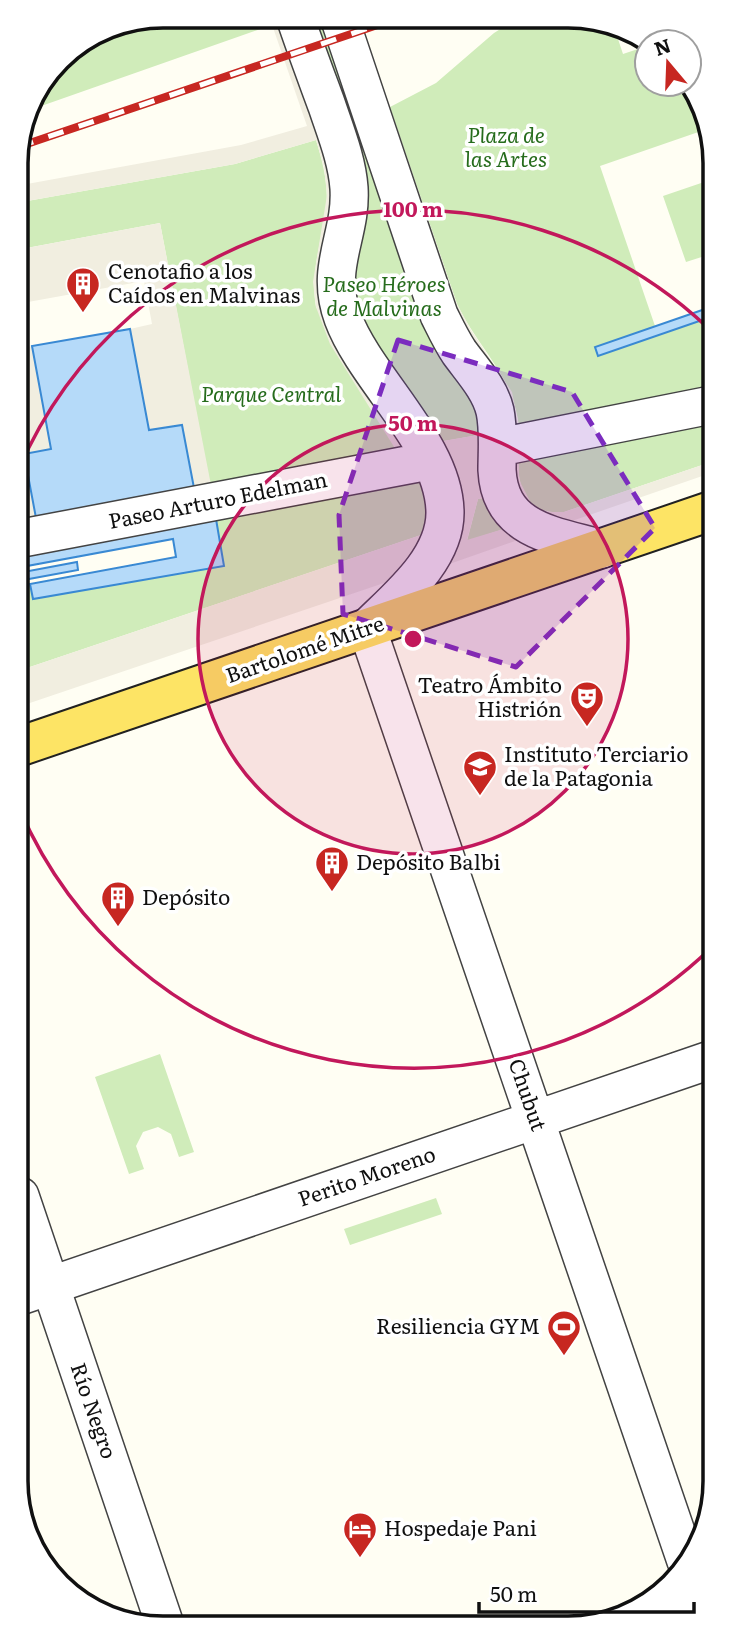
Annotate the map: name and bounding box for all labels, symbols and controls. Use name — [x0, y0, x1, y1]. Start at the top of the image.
north arrow — [633, 28, 703, 98]
text: N — [650, 30, 674, 62]
park label: Plaza de las Artes — [465, 118, 547, 173]
text: 100 m — [383, 192, 443, 223]
place label: Cenotafio a los Caídos en Malvinas — [108, 254, 300, 309]
building icon: Cenotafio a los Caídos en Malvinas — [64, 265, 102, 314]
park label: Paseo Héroes de Malvinas — [322, 267, 446, 322]
park label: Parque Central — [201, 377, 341, 408]
text: 50 m — [388, 406, 438, 437]
street label: Paseo Arturo Edelman — [105, 462, 330, 535]
street label: Bartolomé Mitre — [221, 606, 388, 689]
centre of rings — [401, 627, 425, 651]
place label: Teatro Ámbito Histrión — [418, 668, 562, 723]
theatre icon: Teatro Ámbito Histrión — [568, 679, 606, 728]
place label: Instituto Terciario de la Patagonia — [504, 737, 689, 792]
school or university icon: Instituto Terciario de la Patagonia — [461, 748, 499, 797]
building icon: Depósito Balbi — [313, 844, 351, 893]
place label: Depósito Balbi — [356, 845, 500, 876]
building icon: Depósito — [99, 879, 137, 928]
place label: Depósito — [142, 880, 230, 911]
street label: Chubut — [503, 1054, 556, 1135]
street label: Perito Moreno — [293, 1137, 439, 1213]
sports icon: Resiliencia GYM — [545, 1308, 583, 1357]
place label: Resiliencia GYM — [376, 1309, 540, 1340]
street label: Río Negro — [64, 1358, 126, 1462]
hotel icon: Hospedaje Pani — [341, 1510, 379, 1559]
place label: Hospedaje Pani — [384, 1511, 537, 1542]
scale bar — [479, 1570, 694, 1614]
text: 50 m — [490, 1577, 537, 1608]

